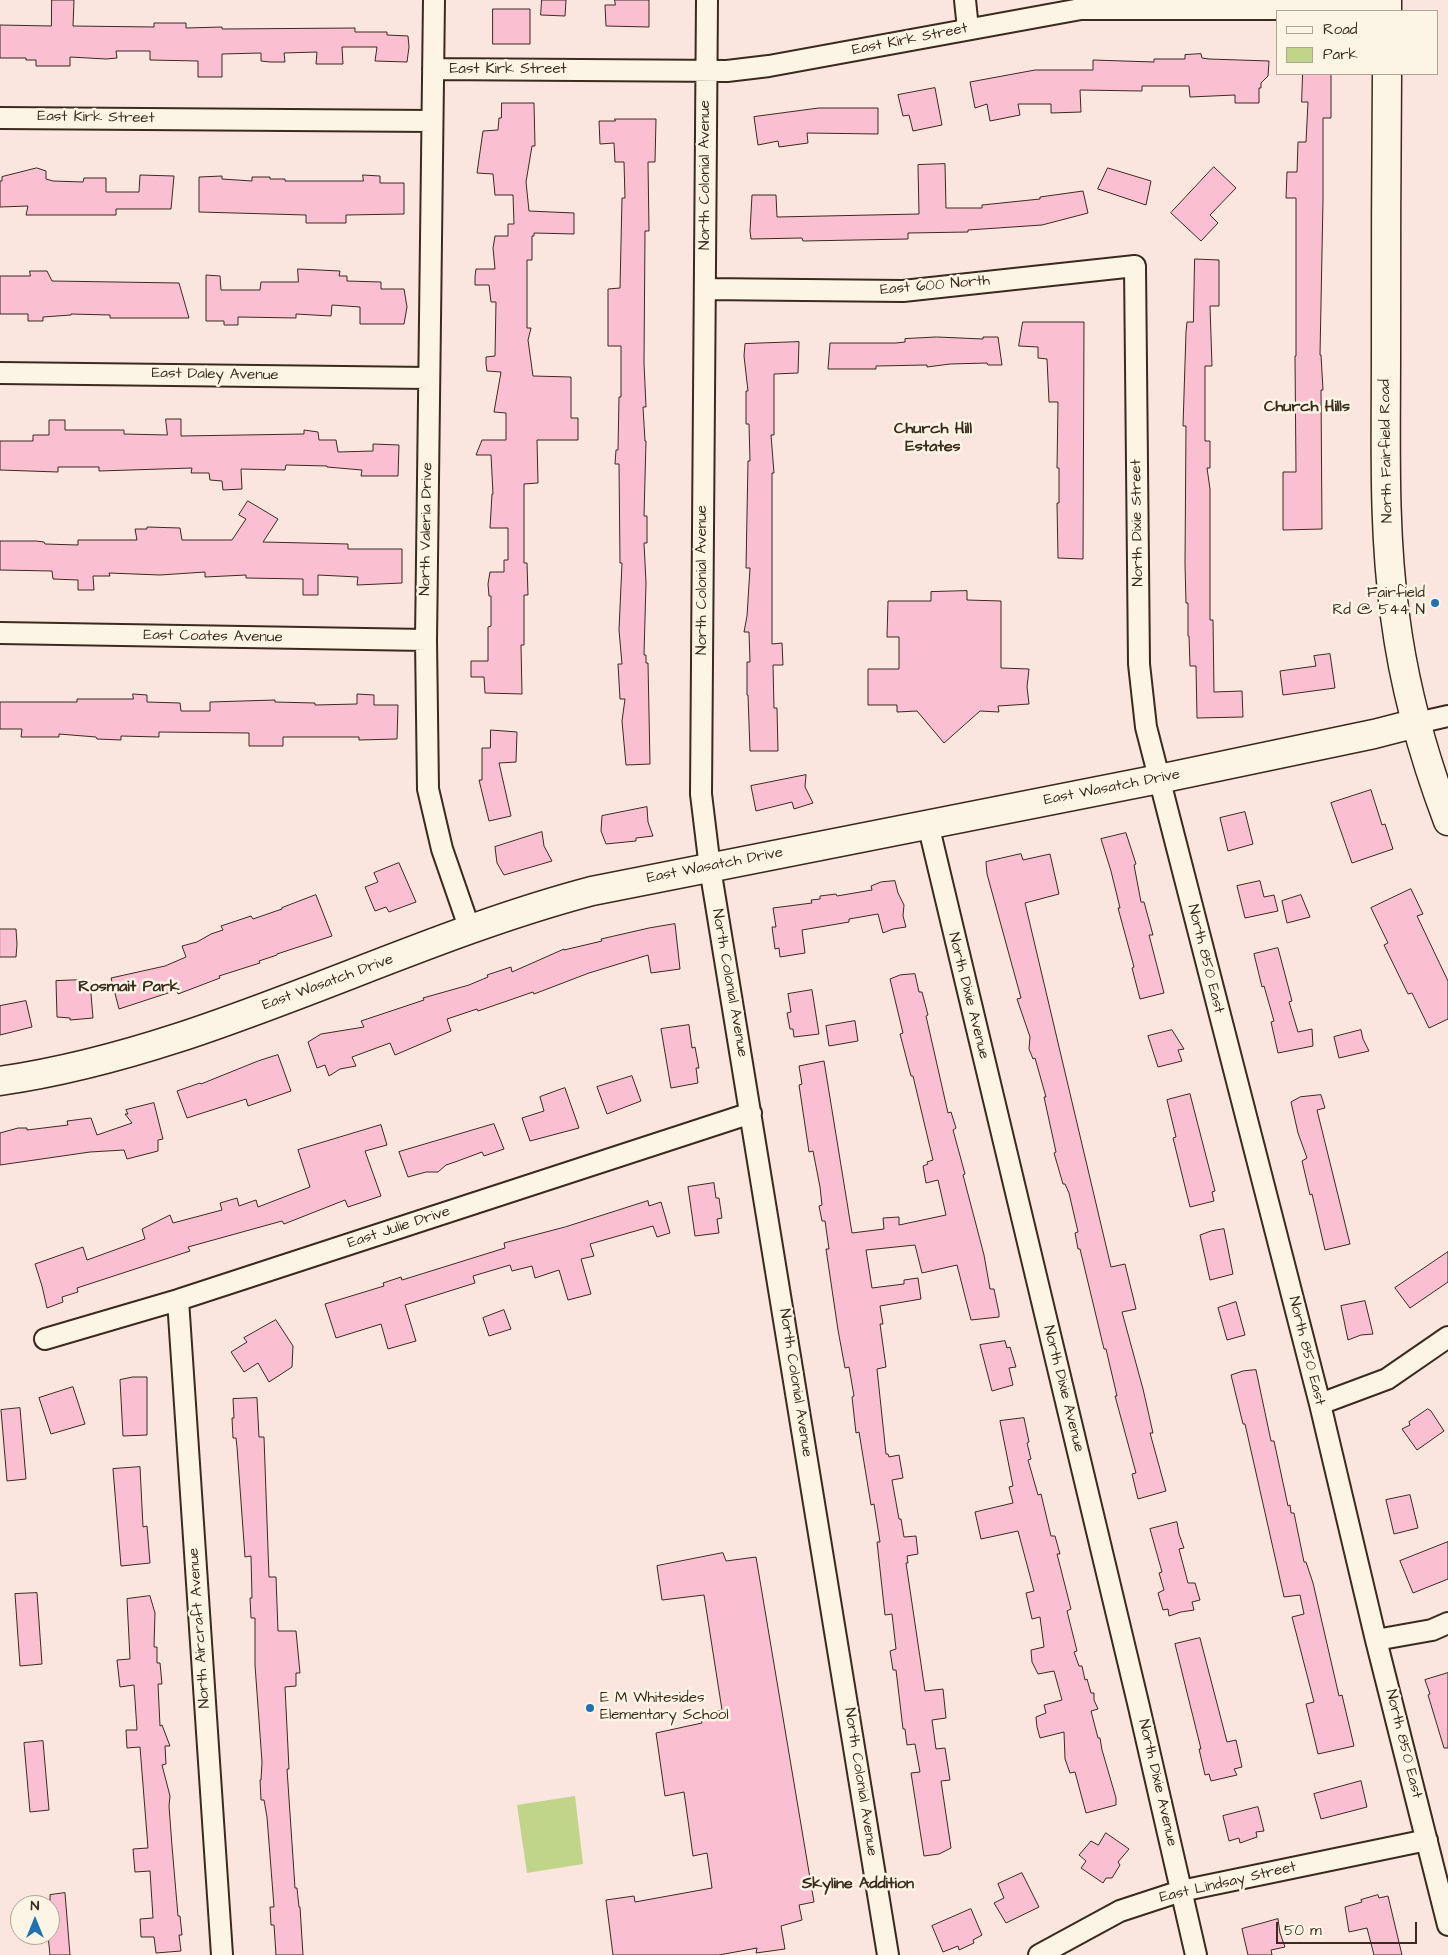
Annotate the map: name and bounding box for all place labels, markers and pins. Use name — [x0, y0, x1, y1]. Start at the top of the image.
place label: Fairfield Rd @ 544 N — [1333, 585, 1425, 620]
marker: Fairfield Rd @ 544 N — [1429, 597, 1441, 609]
place label: E M Whitesides Elementary School — [600, 1690, 729, 1725]
marker: E M Whitesides Elementary School — [584, 1702, 596, 1714]

